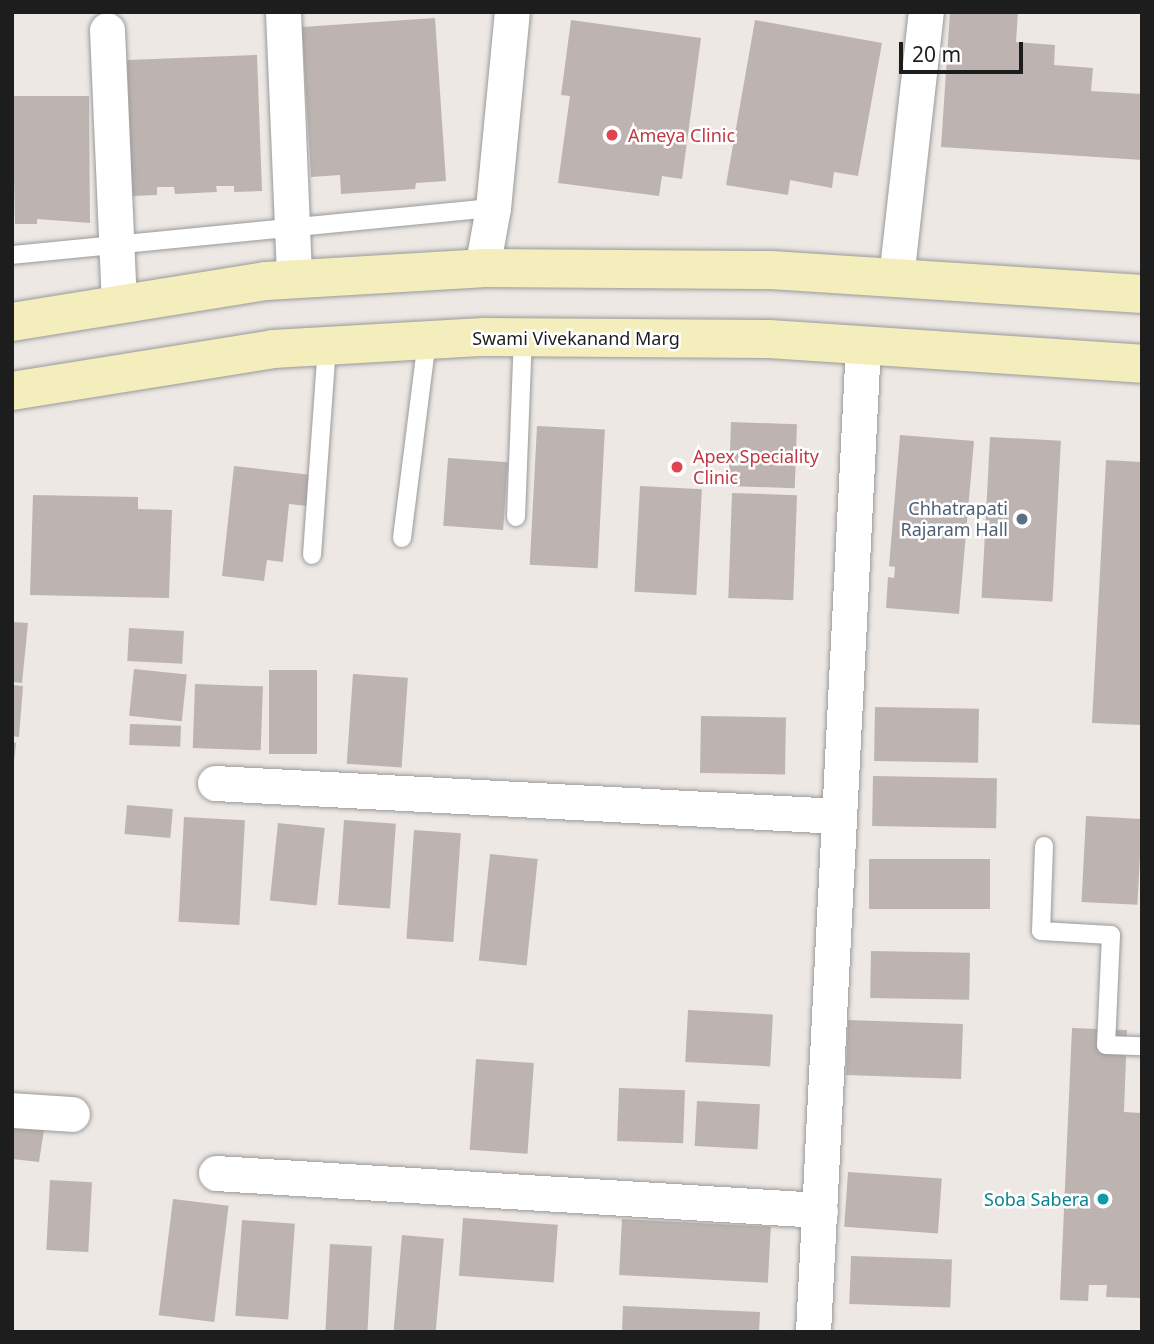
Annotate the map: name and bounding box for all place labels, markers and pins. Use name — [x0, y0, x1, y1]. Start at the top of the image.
place label: Ameya Clinic — [628, 124, 735, 146]
marker: Ameya Clinic — [602, 125, 622, 145]
place label: Apex Speciality Clinic — [693, 446, 819, 489]
marker: Apex Speciality Clinic — [667, 457, 687, 477]
place label: Chhatrapati Rajaram Hall — [901, 498, 1008, 540]
marker: Chhatrapati Rajaram Hall — [1014, 511, 1030, 527]
place label: Soba Sabera — [984, 1188, 1089, 1210]
marker: Soba Sabera — [1095, 1191, 1111, 1207]

